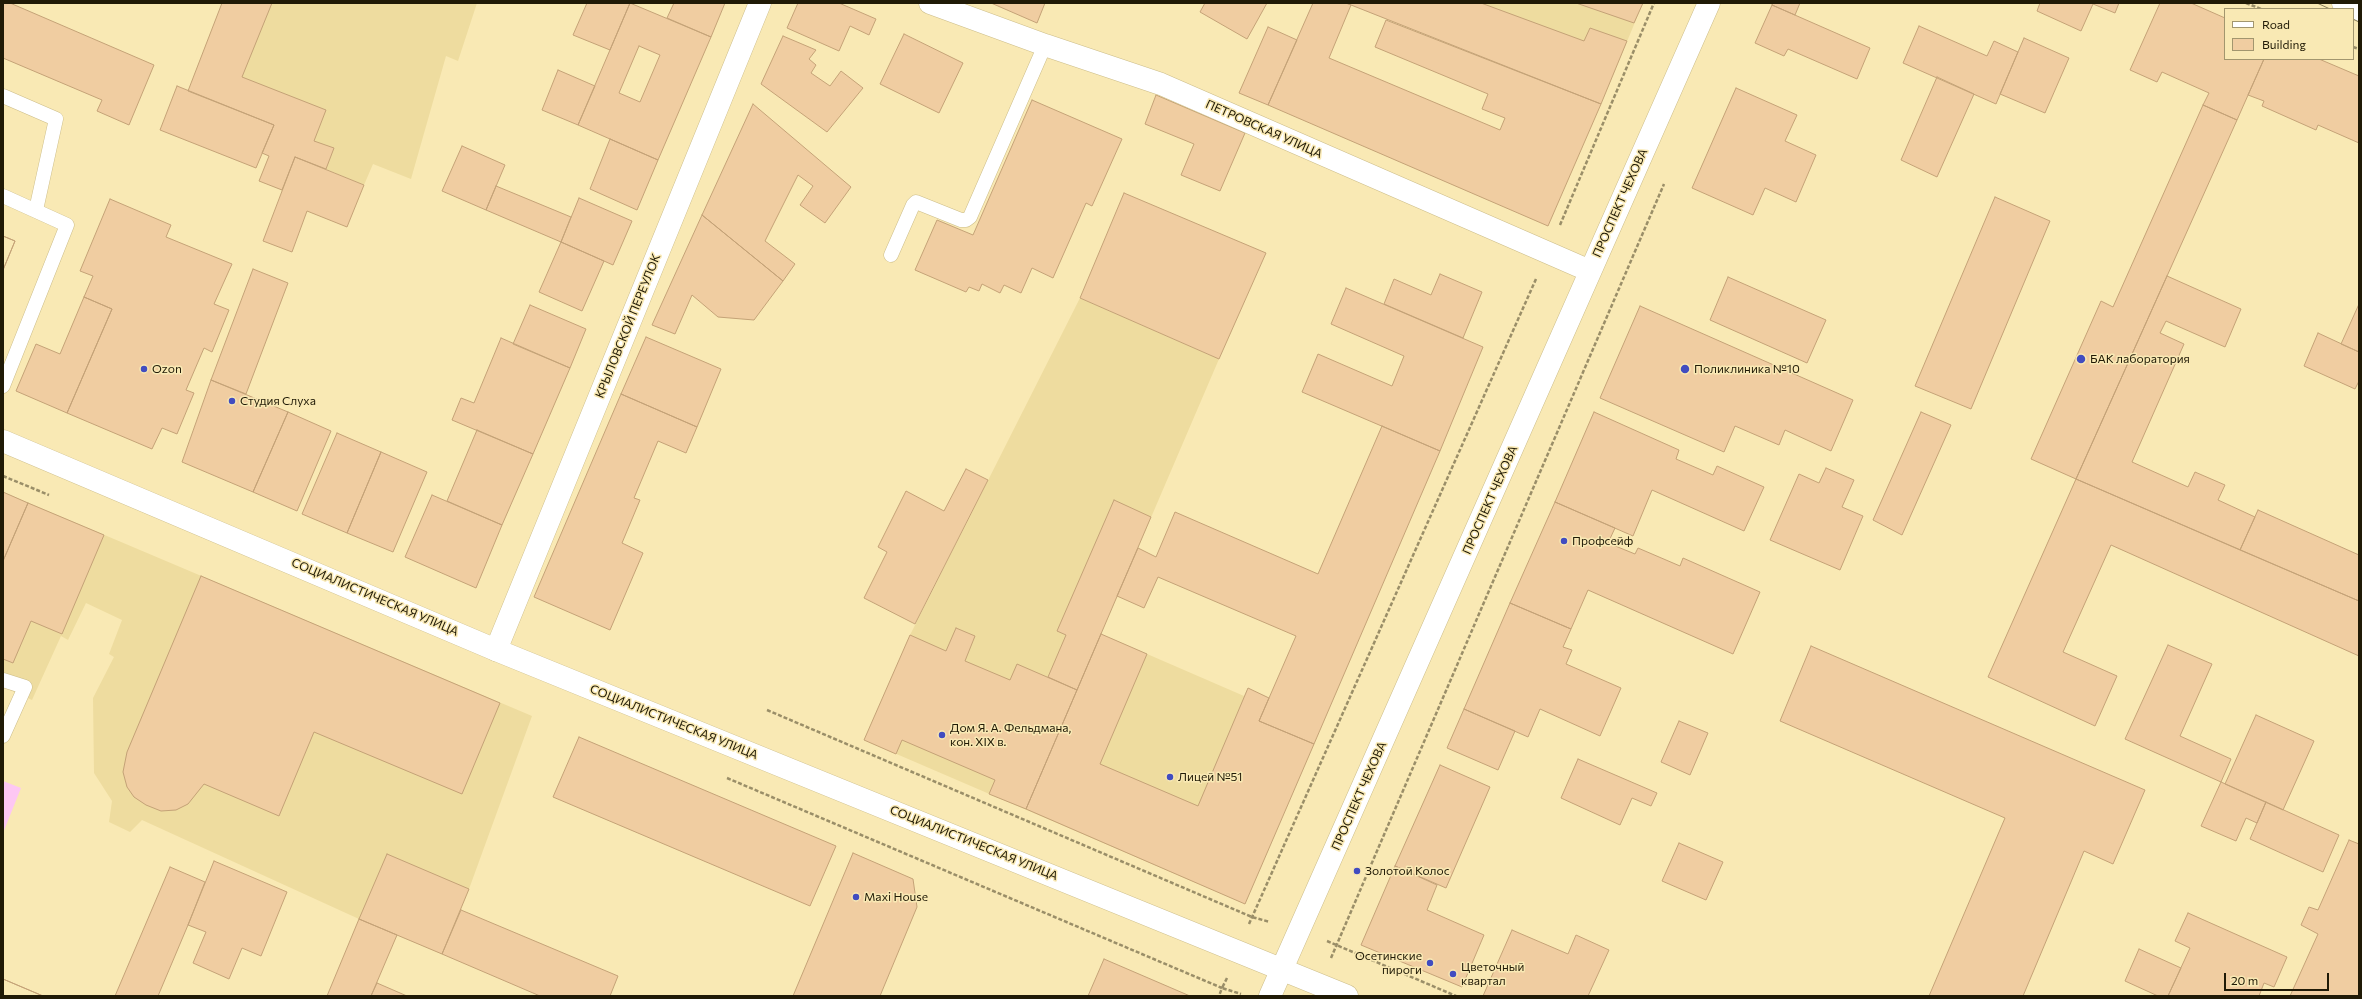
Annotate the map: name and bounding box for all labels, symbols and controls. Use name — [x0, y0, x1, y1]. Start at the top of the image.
legend — [2224, 8, 2354, 60]
text: Road — [2262, 17, 2290, 31]
text: Building — [2262, 37, 2306, 51]
street label: ПЕТРОВСКАЯ УЛИЦА — [1203, 97, 1325, 161]
street label: ПРОСПЕКТ ЧЕХОВА — [1590, 146, 1650, 260]
street label: КРЫЛОВСКОЙ ПЕРЕУЛОК — [592, 252, 664, 400]
place label: БАК лаборатория — [2090, 352, 2190, 366]
marker: БАК лаборатория — [2075, 353, 2087, 365]
place label: Ozon — [152, 362, 182, 376]
place label: Поликлиника №10 — [1694, 362, 1800, 376]
marker: Поликлиника №10 — [1679, 363, 1691, 375]
marker: Ozon — [139, 364, 149, 374]
place label: Студия Слуха — [240, 394, 316, 408]
marker: Студия Слуха — [227, 396, 237, 406]
street label: ПРОСПЕКТ ЧЕХОВА — [1460, 443, 1520, 557]
place label: Профсейф — [1572, 534, 1633, 548]
marker: Профсейф — [1559, 536, 1569, 546]
street label: СОЦИАЛИСТИЧЕСКАЯ УЛИЦА — [289, 555, 461, 639]
street label: СОЦИАЛИСТИЧЕСКАЯ УЛИЦА — [588, 682, 760, 762]
place label: Дом Я. А. Фельдмана, кон. ХIХ в. — [950, 721, 1071, 749]
marker: Дом Я. А. Фельдмана, кон. ХIХ в. — [937, 730, 947, 740]
street label: ПРОСПЕКТ ЧЕХОВА — [1329, 739, 1389, 853]
place label: Лицей №51 — [1178, 770, 1242, 784]
marker: Лицей №51 — [1165, 772, 1175, 782]
street label: СОЦИАЛИСТИЧЕСКАЯ УЛИЦА — [888, 803, 1060, 883]
place label: Золотой Колос — [1365, 864, 1450, 878]
marker: Золотой Колос — [1352, 866, 1362, 876]
place label: Maxi House — [864, 890, 928, 904]
marker: Maxi House — [851, 892, 861, 902]
place label: Осетинские пироги — [1355, 949, 1422, 977]
marker: Осетинские пироги — [1425, 958, 1435, 968]
place label: Цветочный квартал — [1461, 960, 1524, 988]
scale bar — [2226, 965, 2331, 991]
marker: Цветочный квартал — [1448, 969, 1458, 979]
text: 20 m — [2231, 973, 2258, 987]

